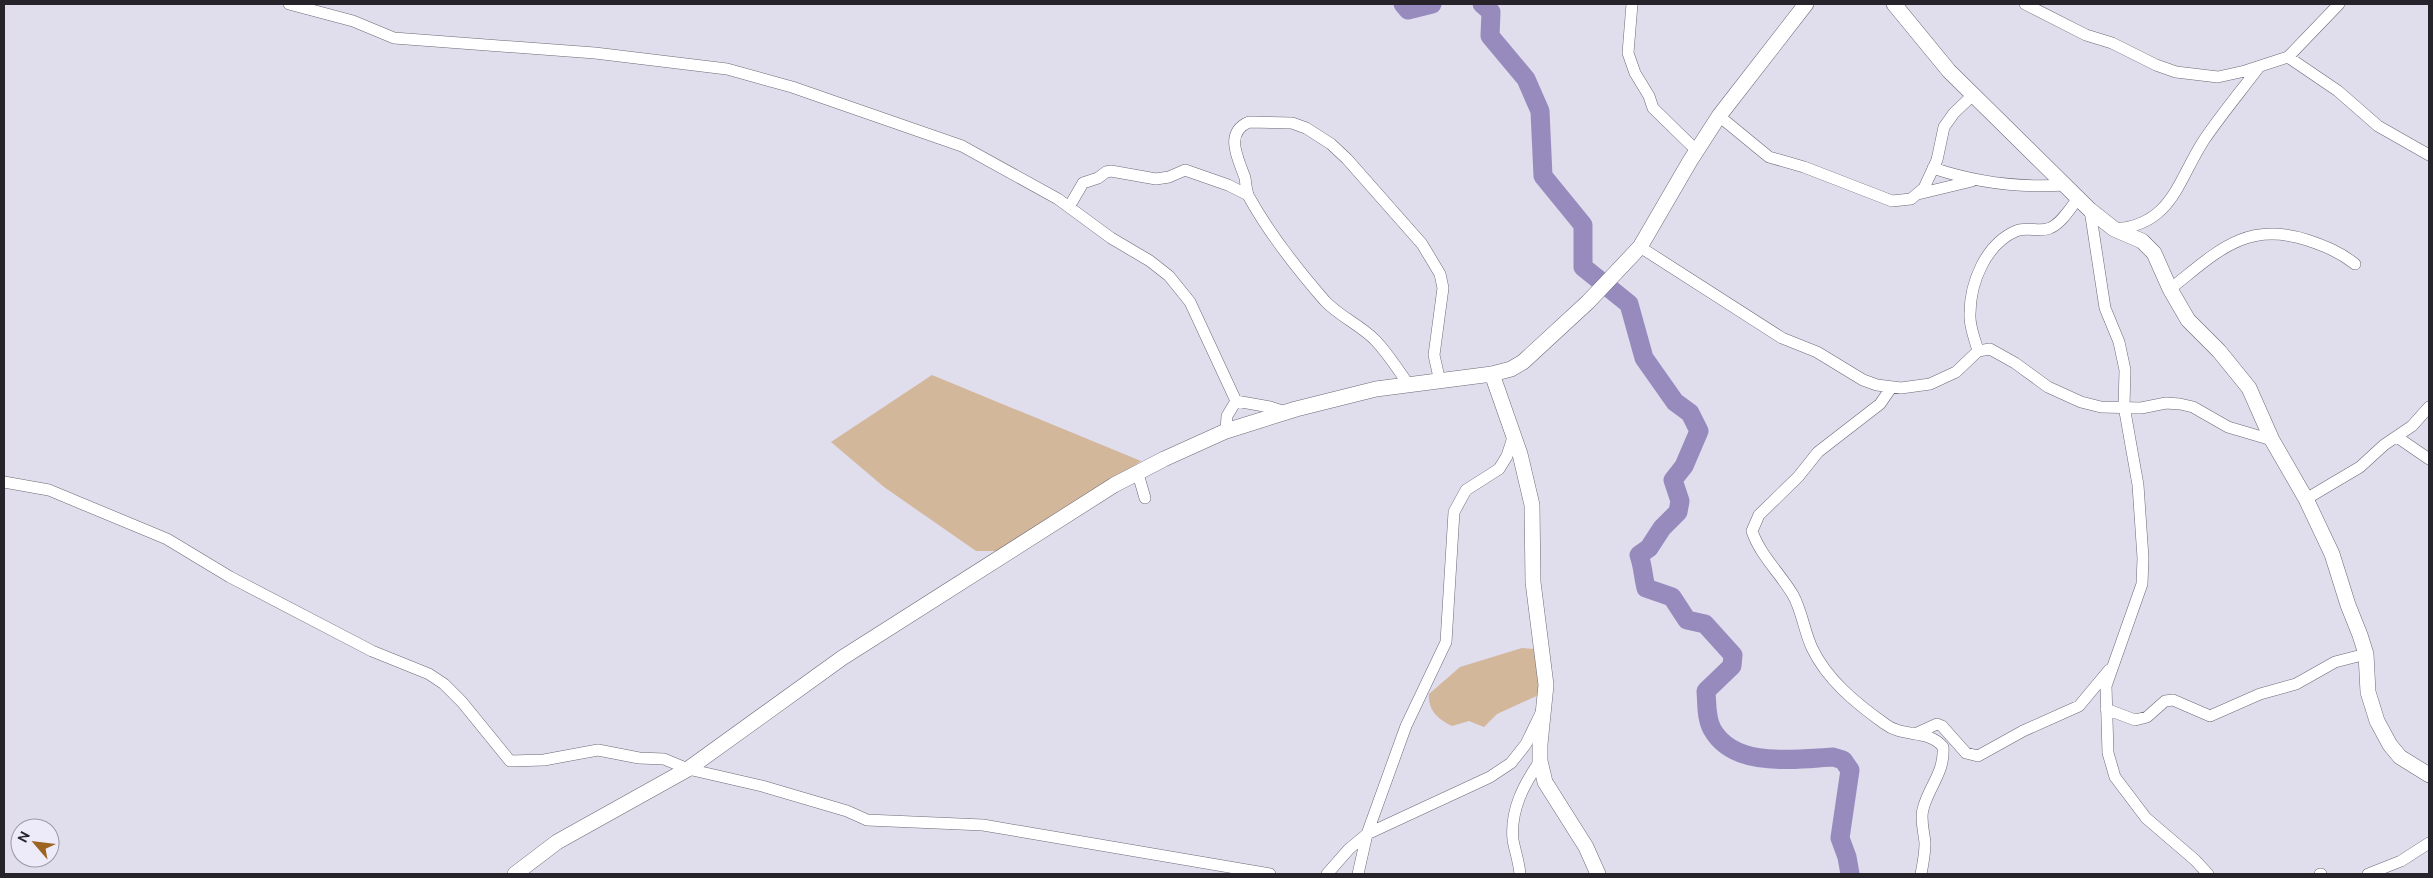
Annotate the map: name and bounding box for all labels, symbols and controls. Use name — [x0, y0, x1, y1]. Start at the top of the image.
north arrow — [10, 818, 60, 868]
text: N — [14, 829, 33, 845]

